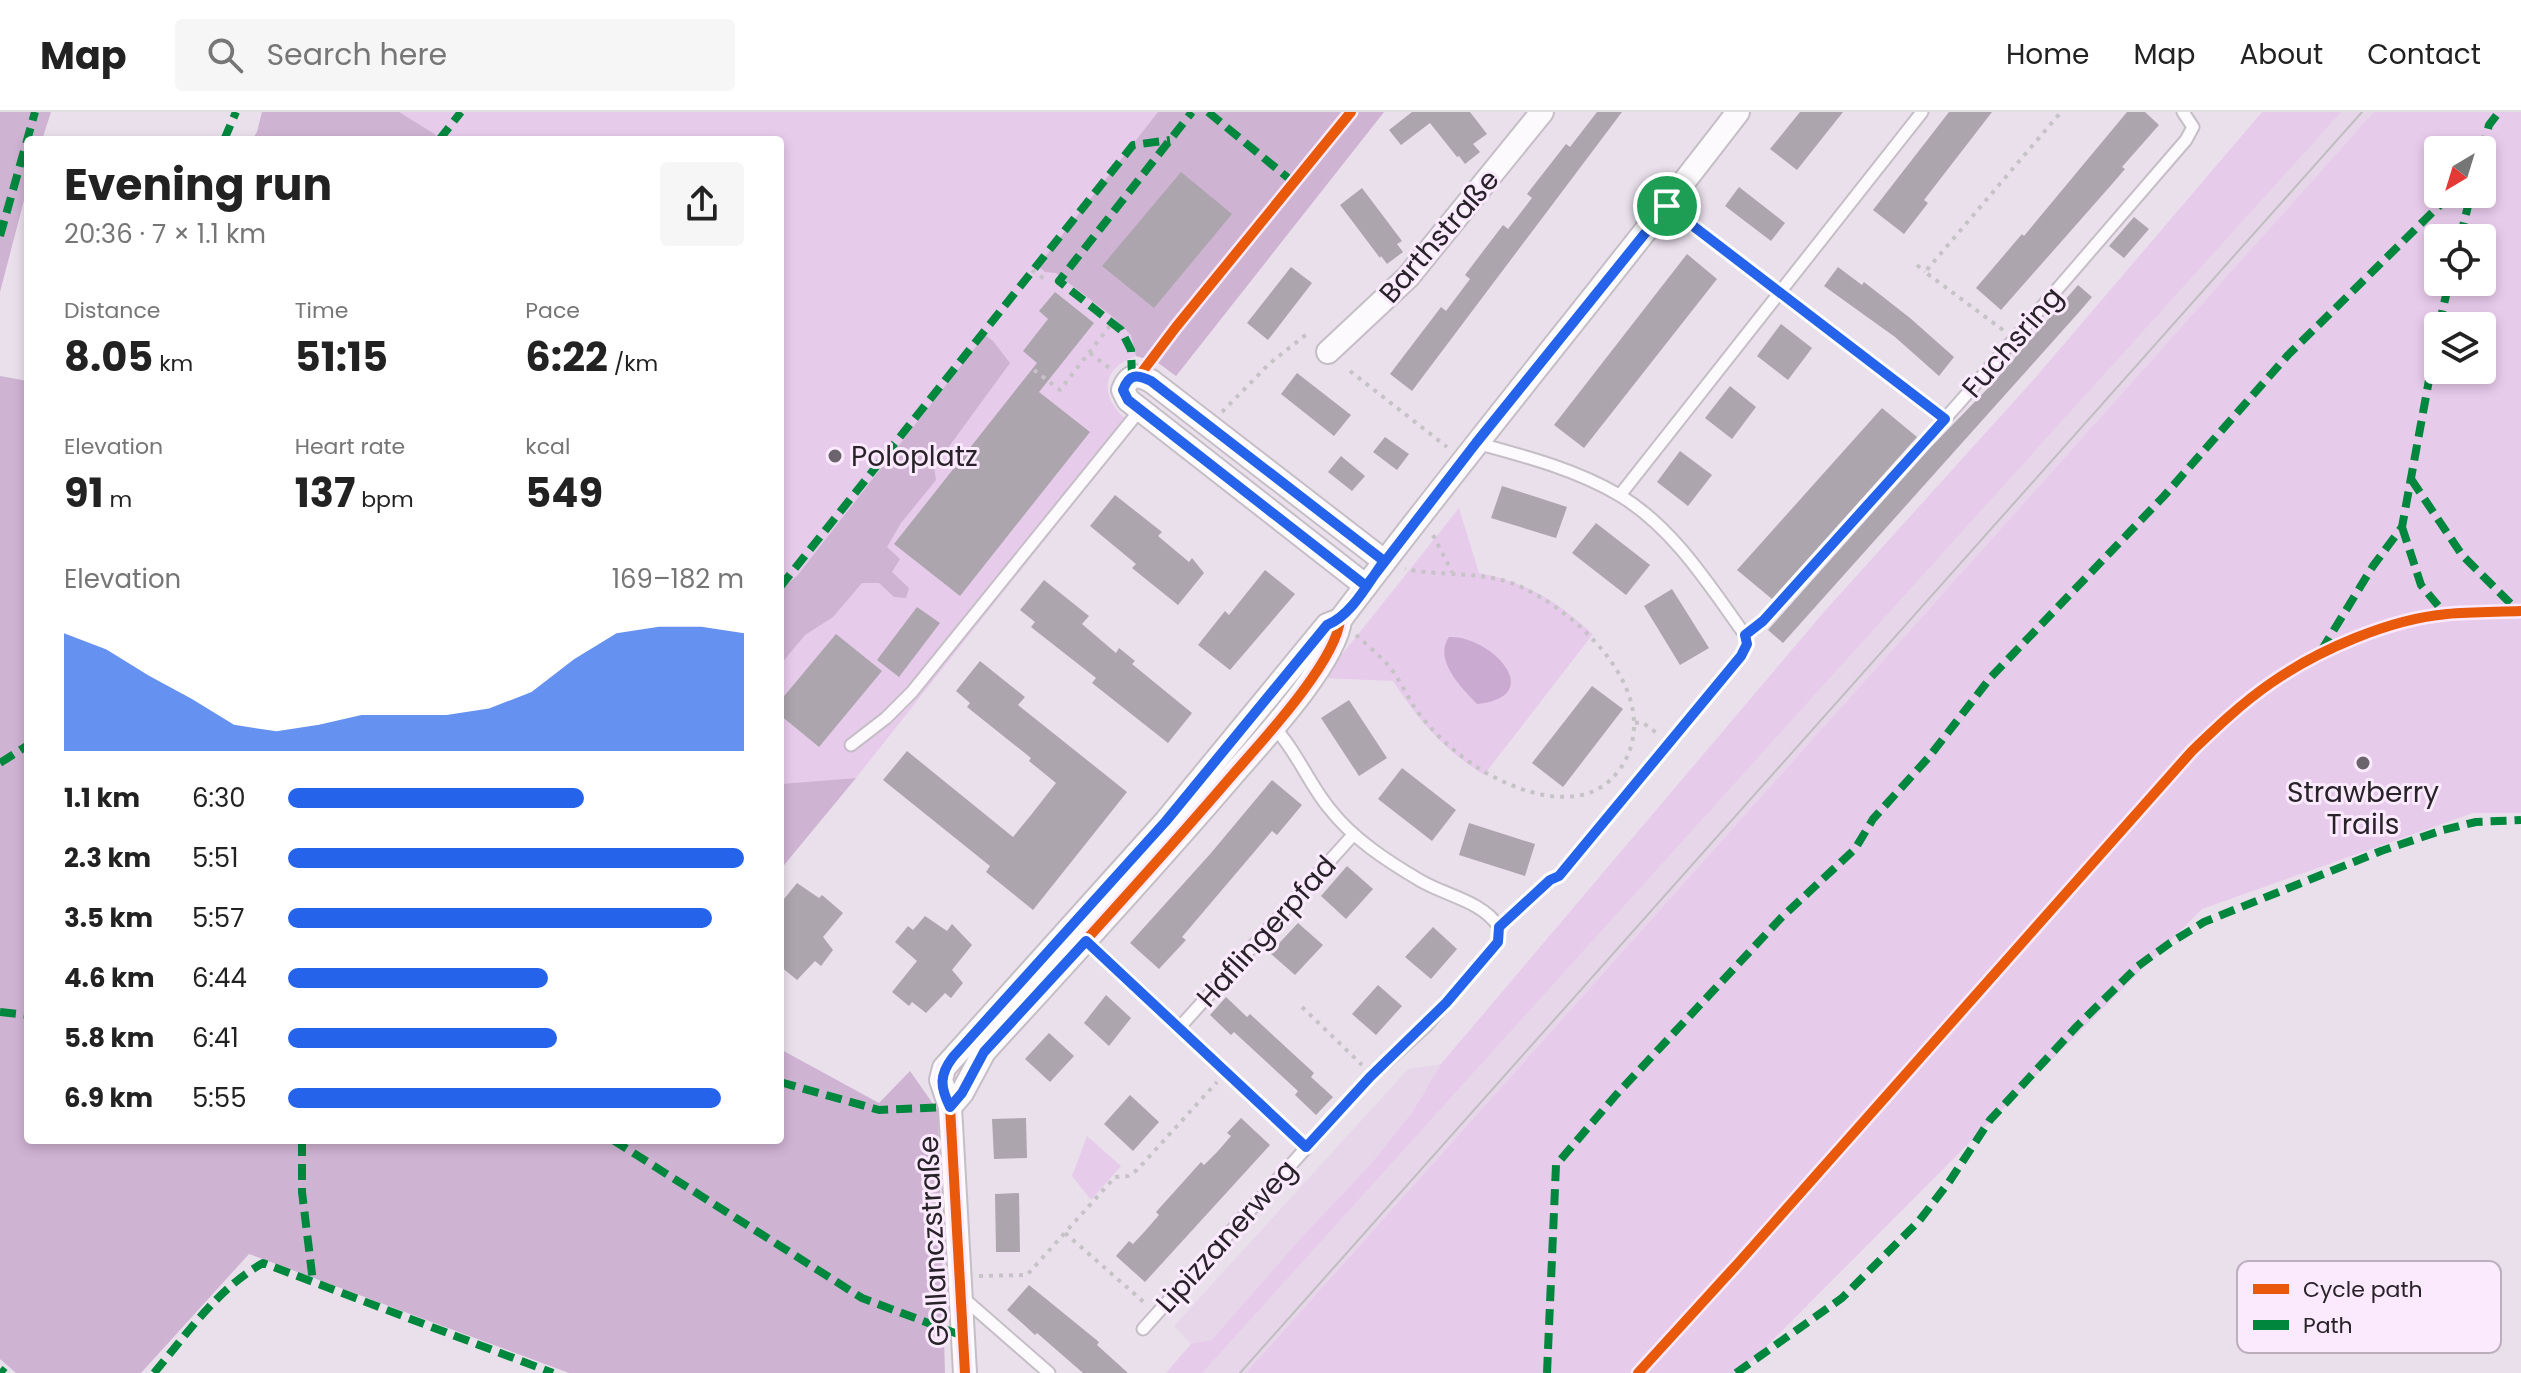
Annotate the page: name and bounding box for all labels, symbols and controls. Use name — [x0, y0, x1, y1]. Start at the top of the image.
search box — [175, 19, 735, 91]
text: Map — [40, 29, 127, 82]
icon: search — [203, 33, 247, 77]
text: Search here — [267, 33, 447, 76]
text: Home — [2006, 35, 2089, 74]
text: Map — [2133, 35, 2195, 74]
text: About — [2239, 35, 2323, 74]
text: Contact — [2367, 35, 2481, 74]
north arrow — [2424, 136, 2496, 208]
map controls — [2424, 136, 2496, 384]
text: Evening run — [64, 154, 332, 215]
street label: Barthstraße — [1370, 161, 1508, 311]
button: share — [660, 162, 744, 246]
pin — [1633, 172, 1701, 240]
icon: arrive — [1645, 184, 1689, 228]
text: 20:36 · 7 × 1.1 km — [64, 216, 266, 252]
button: locate — [2424, 224, 2496, 296]
street label: Fuchsring — [1953, 278, 2072, 406]
text: Distance — [64, 295, 160, 326]
text: Time — [295, 295, 348, 326]
text: Pace — [525, 295, 580, 326]
button: layers — [2424, 312, 2496, 384]
text: 8.05 — [64, 329, 153, 385]
text: 51:15 — [295, 329, 388, 385]
text: 6:22 — [525, 329, 608, 385]
text: km — [153, 348, 193, 379]
text: /km — [608, 348, 658, 379]
text: Elevation — [64, 431, 163, 462]
text: Heart rate — [295, 431, 405, 462]
text: kcal — [525, 431, 570, 462]
place label: Poloplatz — [851, 437, 978, 476]
marker: Poloplatz — [826, 447, 844, 465]
text: 91 — [64, 465, 104, 521]
text: 137 — [295, 465, 355, 521]
text: 549 — [525, 465, 603, 521]
text: m — [104, 484, 132, 515]
text: bpm — [355, 484, 414, 515]
text: Elevation — [64, 561, 181, 597]
text: 169–182 m — [612, 561, 744, 597]
marker: Strawberry Trails — [2354, 754, 2372, 772]
place label: Strawberry Trails — [2287, 773, 2439, 844]
text: 1.1 km — [64, 780, 140, 816]
text: 6:30 — [192, 780, 246, 816]
text: 2.3 km — [64, 840, 151, 876]
text: 5:51 — [192, 840, 239, 876]
street label: Haflingerpfad — [1188, 847, 1345, 1016]
text: 3.5 km — [64, 900, 153, 936]
text: 5:57 — [192, 900, 244, 936]
text: 4.6 km — [64, 960, 155, 996]
text: 6:44 — [192, 960, 247, 996]
text: 5.8 km — [64, 1020, 154, 1056]
text: 6:41 — [192, 1020, 239, 1056]
text: 6.9 km — [64, 1080, 153, 1116]
text: 5:55 — [192, 1080, 247, 1116]
street label: Gollanczstraße — [909, 1135, 958, 1347]
street label: Lipizzanerweg — [1147, 1151, 1306, 1322]
legend — [2237, 1261, 2501, 1353]
text: Cycle path — [2303, 1274, 2422, 1305]
text: Path — [2303, 1310, 2353, 1341]

